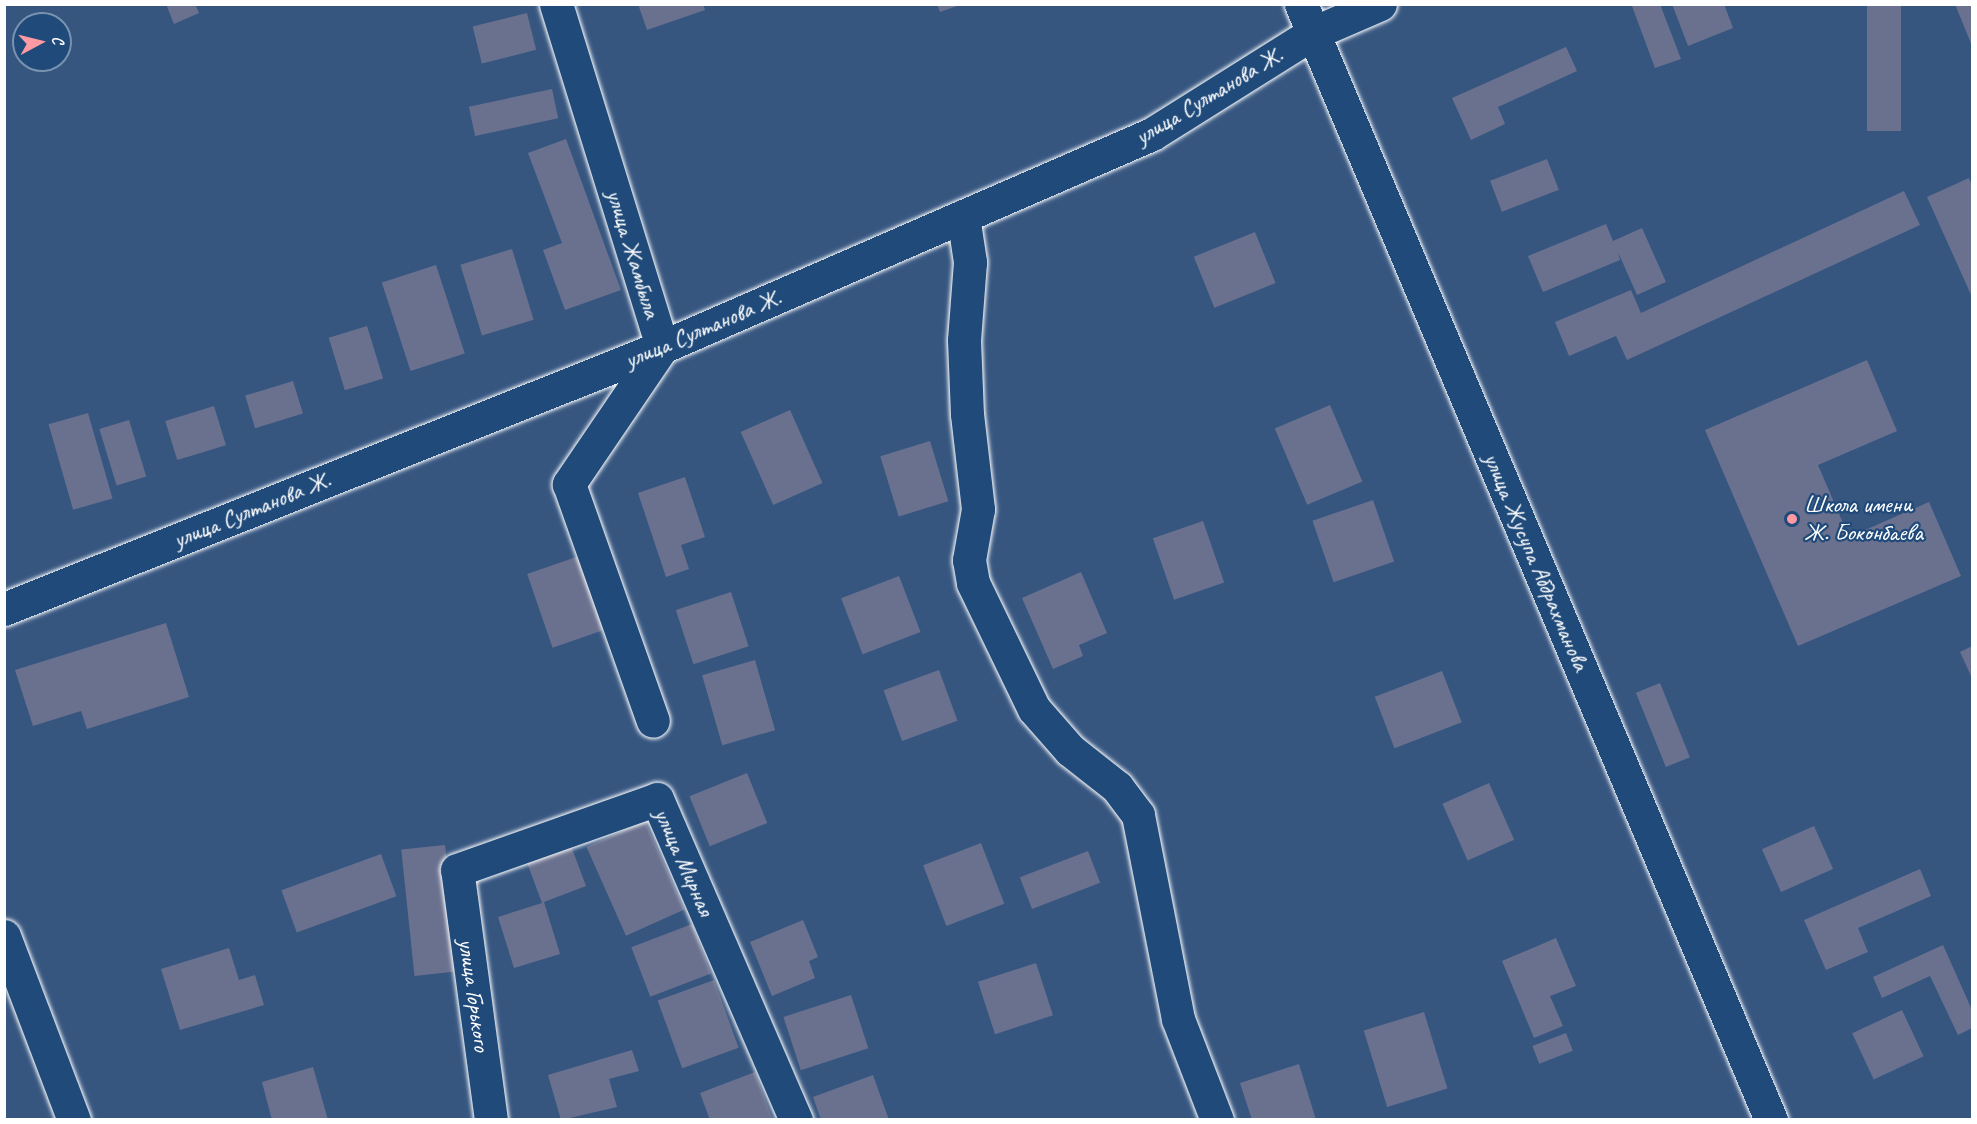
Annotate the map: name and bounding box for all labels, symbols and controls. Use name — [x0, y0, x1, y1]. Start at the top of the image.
north arrow — [12, 12, 72, 72]
text: С — [47, 35, 68, 45]
street label: улица Султанова Ж. — [1128, 40, 1290, 152]
street label: улица Жамбыла — [600, 186, 666, 322]
street label: улица Султанова Ж. — [619, 282, 787, 376]
street label: улица Жусупа Абдрахманова — [1476, 447, 1596, 677]
street label: улица Султанова Ж. — [167, 465, 337, 555]
place label: Школа имени Ж. Боконбаева — [1804, 491, 1923, 547]
marker: Школа имени Ж. Боконбаева — [1785, 512, 1799, 526]
street label: улица Мирная — [648, 804, 720, 920]
street label: улица Горького — [452, 937, 496, 1053]

